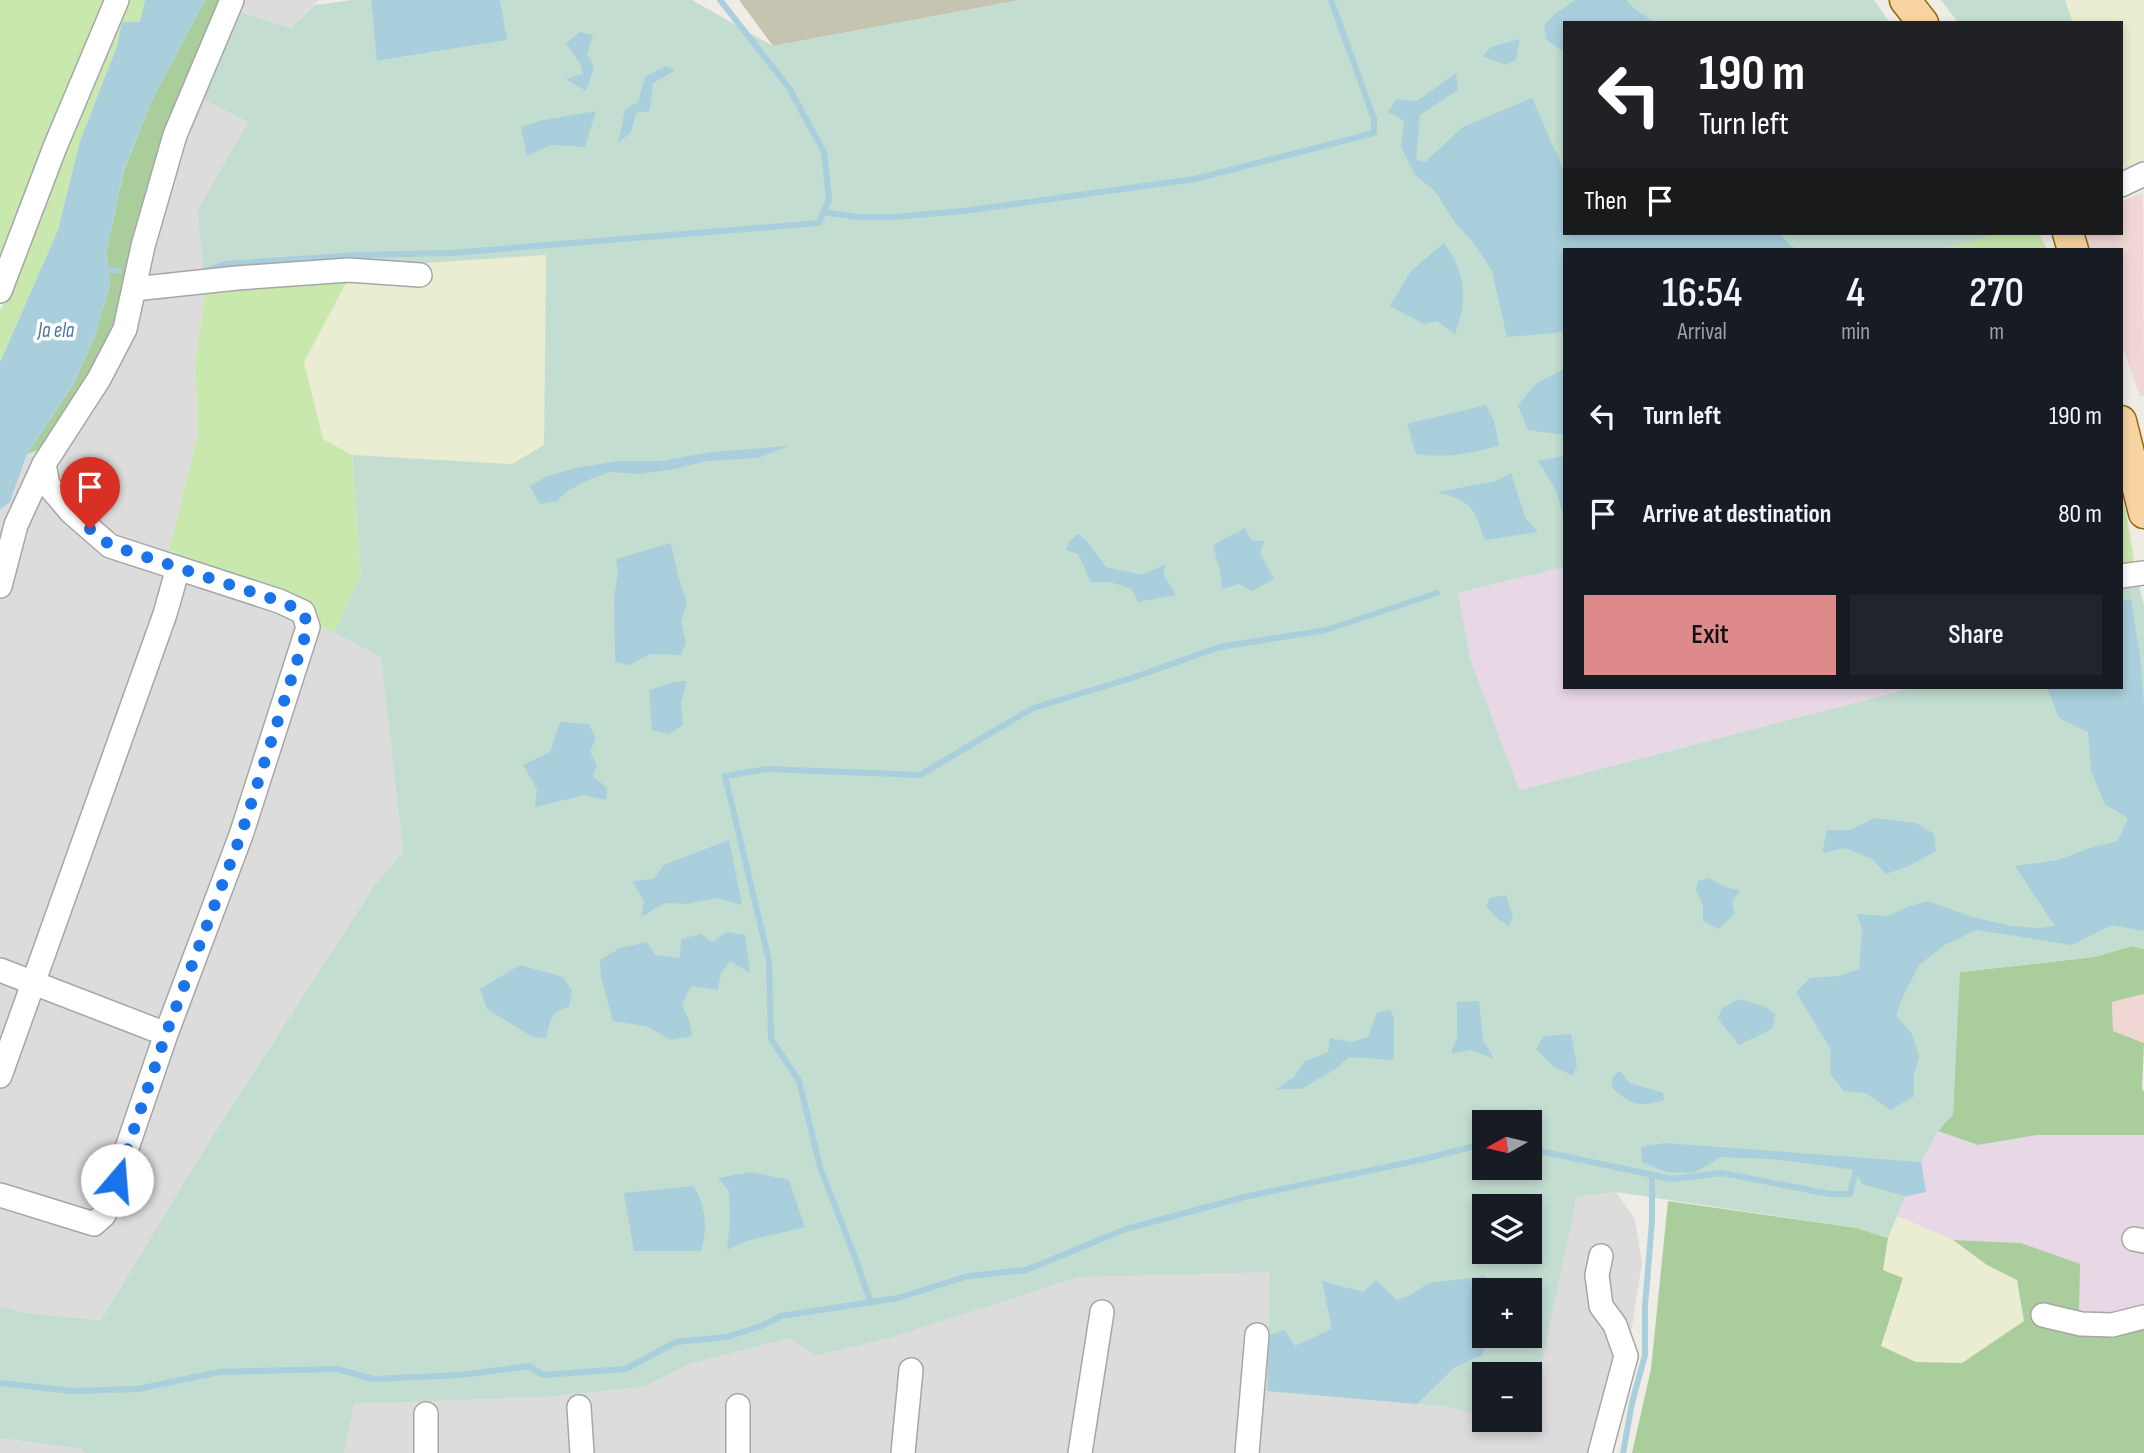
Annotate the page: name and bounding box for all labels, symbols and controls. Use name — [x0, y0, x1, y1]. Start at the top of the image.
text: 190 m — [1699, 45, 1805, 104]
icon: left — [1584, 49, 1675, 140]
text: Turn left — [1699, 105, 1789, 144]
icon: arrive — [1641, 182, 1679, 220]
text: Then — [1584, 186, 1627, 217]
text: 16:54 — [1662, 268, 1742, 319]
text: 4 — [1846, 268, 1865, 319]
text: 270 — [1969, 268, 2024, 319]
water label: Ja ela — [36, 318, 75, 343]
text: Arrival — [1677, 318, 1727, 346]
text: min — [1841, 318, 1870, 346]
text: m — [1989, 318, 2004, 346]
icon: left — [1584, 397, 1622, 435]
text: Turn left — [1643, 401, 1721, 432]
text: 190 m — [2049, 401, 2102, 432]
pin — [60, 457, 120, 529]
icon: arrive — [71, 468, 109, 506]
icon: arrive — [1584, 495, 1622, 533]
text: Arrive at destination — [1643, 499, 1831, 530]
text: 80 m — [2058, 499, 2102, 530]
button: Exit — [1584, 595, 1836, 675]
button: Share — [1850, 595, 2102, 675]
north arrow — [1472, 1110, 1542, 1180]
map controls — [1472, 1110, 1542, 1432]
position arrow — [80, 1143, 154, 1217]
button: layers — [1472, 1194, 1542, 1264]
button: + — [1472, 1278, 1542, 1348]
button: − — [1472, 1362, 1542, 1432]

